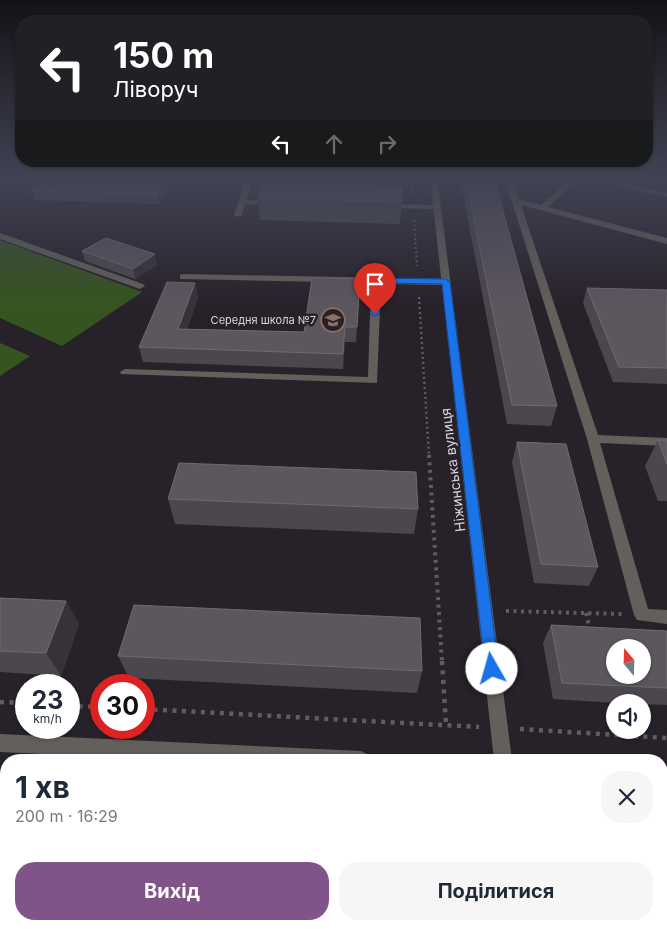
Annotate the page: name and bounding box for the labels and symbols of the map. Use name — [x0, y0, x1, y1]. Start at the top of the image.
pin — [354, 263, 396, 314]
school or university icon: Середня школа №7 — [320, 307, 346, 333]
place label: Середня школа №7 — [211, 313, 316, 327]
street label: Ніжинська вулиця — [436, 407, 469, 533]
north arrow — [606, 639, 651, 684]
position arrow — [465, 642, 517, 694]
speed limit sign: 30 — [90, 674, 155, 739]

